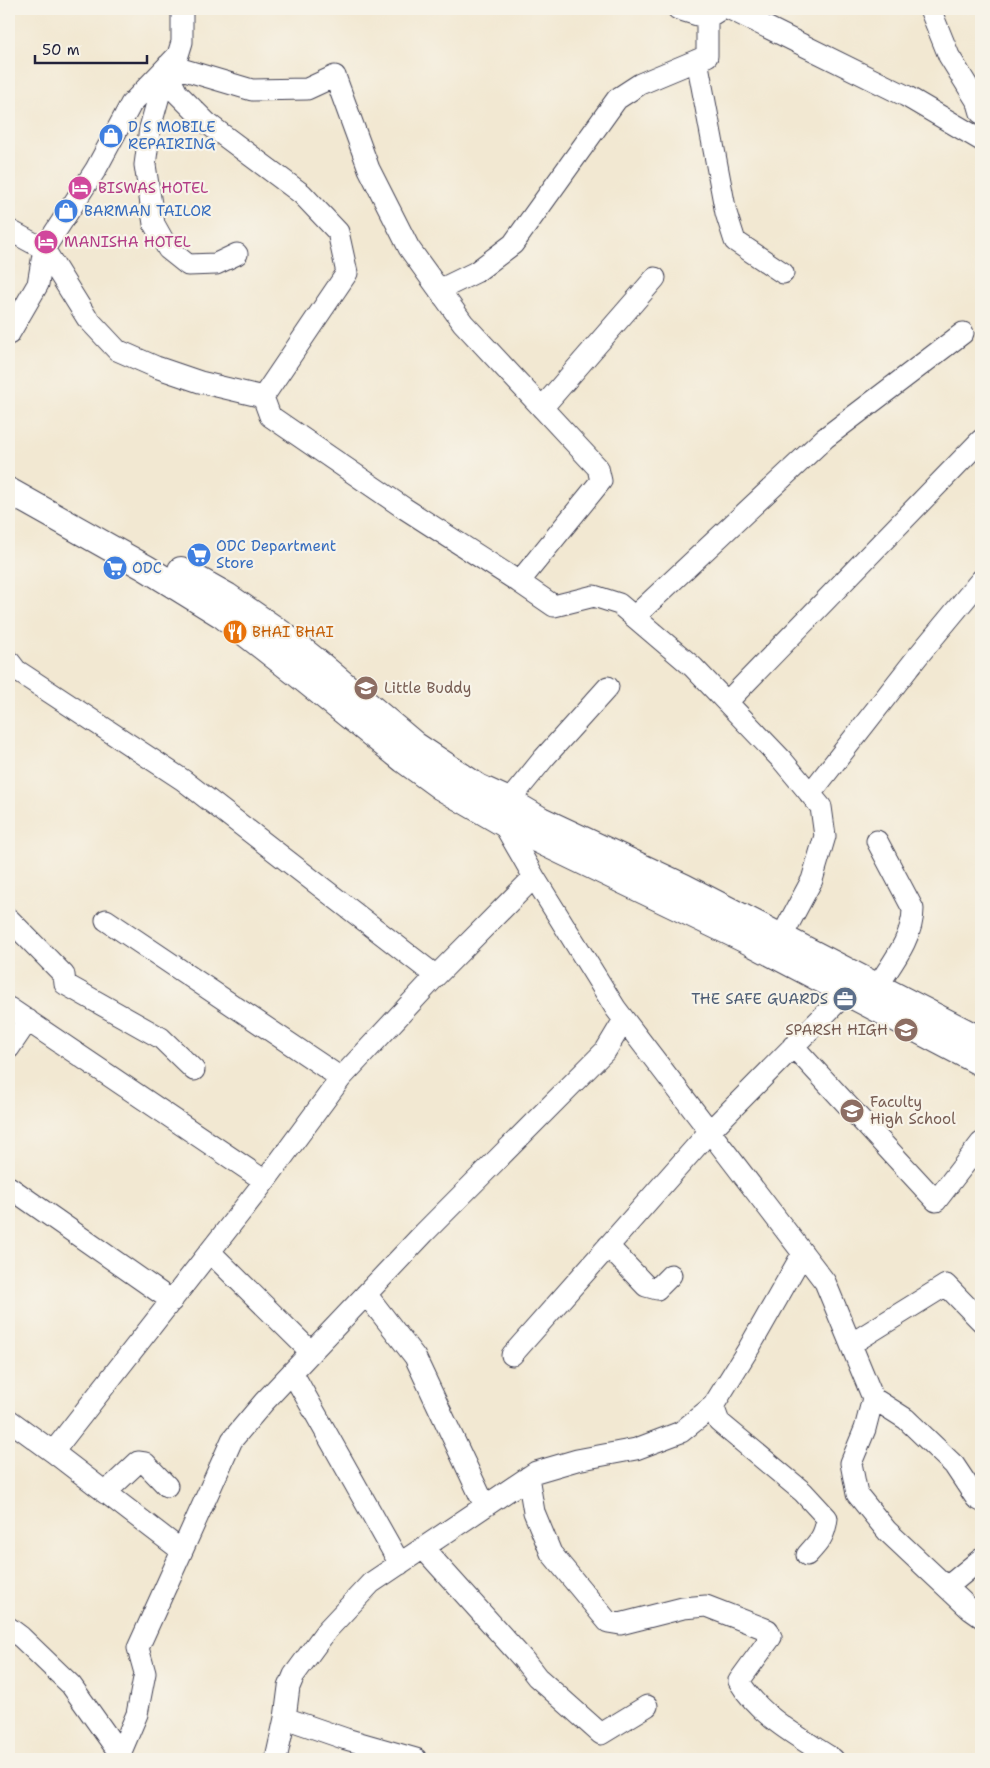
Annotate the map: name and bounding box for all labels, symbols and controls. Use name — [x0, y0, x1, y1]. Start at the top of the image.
scale bar — [35, 32, 148, 64]
text: 50 m — [42, 40, 80, 60]
place label: D S MOBILE REPAIRING — [128, 117, 216, 154]
shop icon: D S MOBILE REPAIRING — [98, 123, 124, 149]
hotel icon: BISWAS HOTEL — [67, 175, 93, 201]
place label: BISWAS HOTEL — [98, 178, 208, 198]
shop icon: BARMAN TAILOR — [53, 198, 79, 224]
place label: BARMAN TAILOR — [84, 201, 211, 221]
hotel icon: MANISHA HOTEL — [33, 229, 59, 255]
place label: MANISHA HOTEL — [64, 232, 191, 252]
place label: ODC Department Store — [216, 536, 336, 573]
supermarket icon: ODC Department Store — [186, 542, 212, 568]
supermarket icon: ODC — [102, 555, 128, 581]
place label: ODC — [132, 558, 162, 578]
restaurant icon: BHAI BHAI — [222, 619, 248, 645]
place label: BHAI BHAI — [252, 622, 334, 642]
school or university icon: Little Buddy — [353, 675, 379, 701]
place label: Little Buddy — [384, 678, 471, 698]
office icon: THE SAFE GUARDS — [832, 986, 858, 1012]
place label: THE SAFE GUARDS — [691, 989, 828, 1009]
school or university icon: SPARSH HIGH — [893, 1017, 919, 1043]
place label: SPARSH HIGH — [785, 1020, 888, 1040]
place label: Faculty High School — [870, 1092, 956, 1129]
school or university icon: Faculty High School — [839, 1098, 865, 1124]

